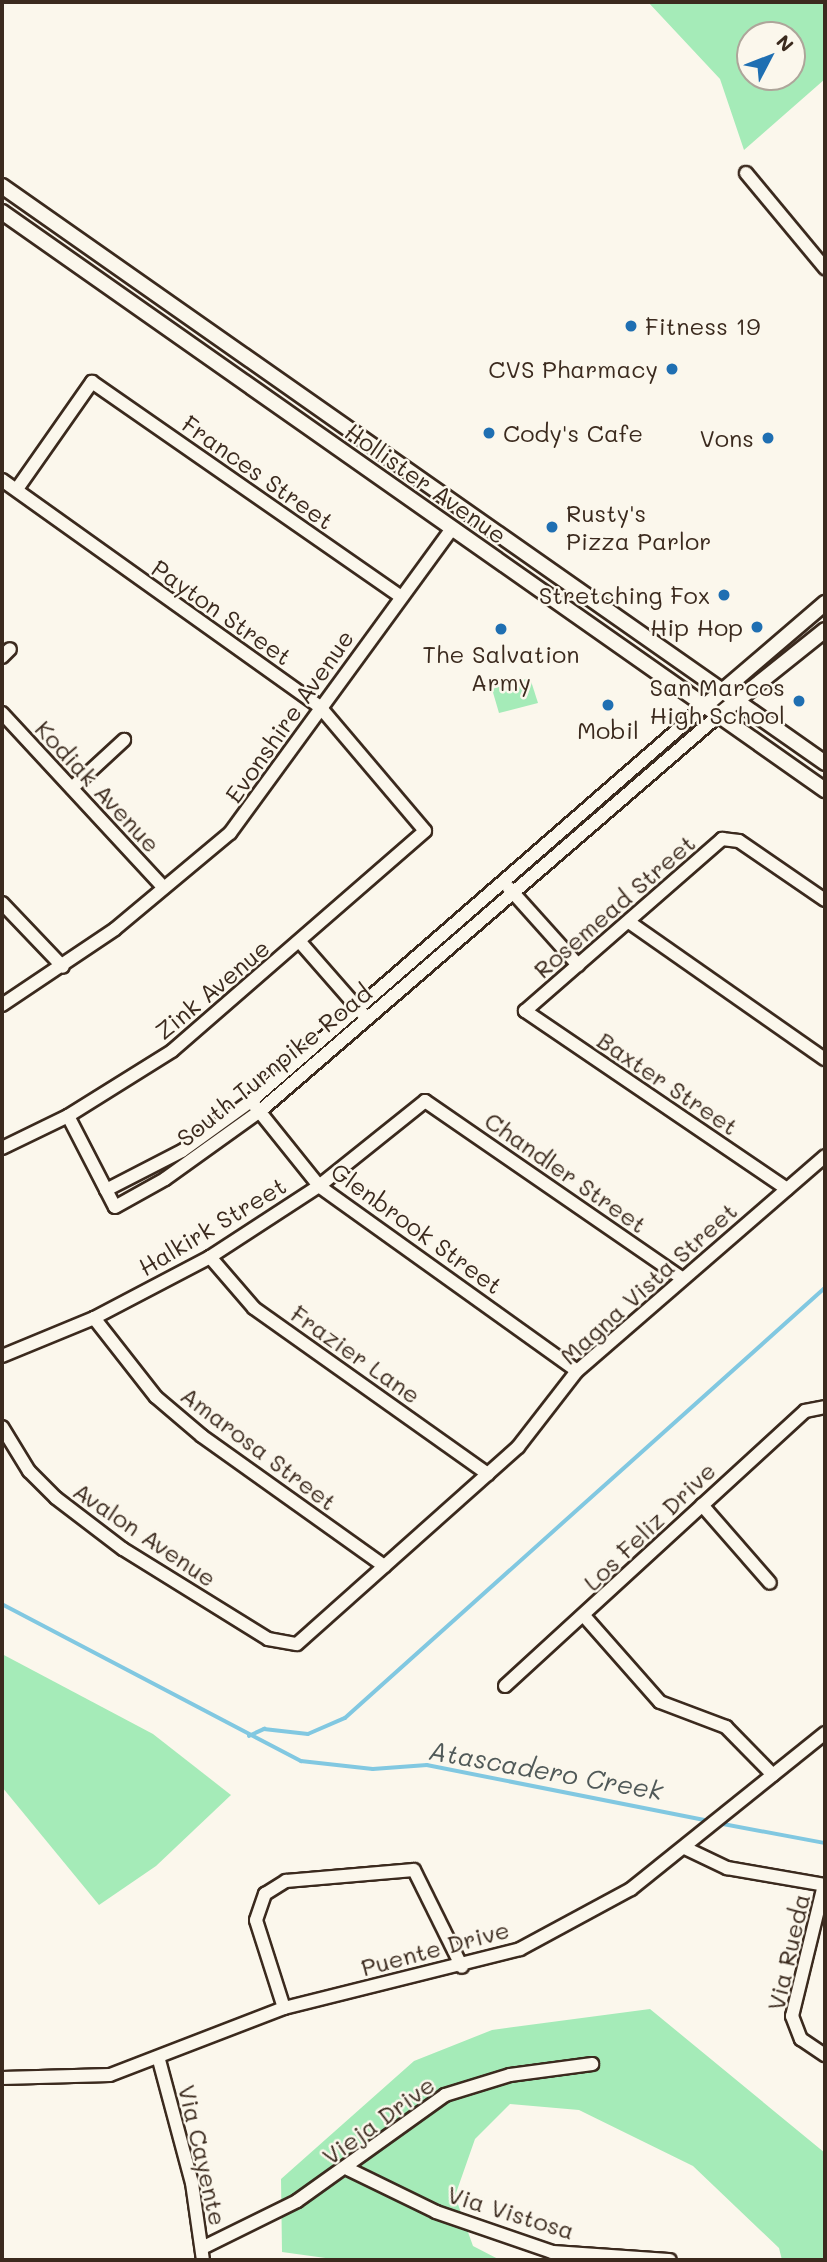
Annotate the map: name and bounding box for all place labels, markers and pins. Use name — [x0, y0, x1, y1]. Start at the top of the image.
place label: Fitness 19 — [645, 312, 760, 340]
marker: Fitness 19 — [623, 318, 639, 334]
place label: CVS Pharmacy — [488, 355, 658, 383]
marker: CVS Pharmacy — [664, 361, 680, 377]
place label: Cody's Cafe — [503, 419, 643, 447]
place label: Vons — [699, 424, 754, 452]
marker: Cody's Cafe — [481, 425, 497, 441]
marker: Vons — [760, 430, 776, 446]
place label: Rusty's Pizza Parlor — [566, 499, 711, 555]
marker: Rusty's Pizza Parlor — [544, 519, 560, 535]
place label: Stretching Fox — [539, 581, 710, 609]
marker: Stretching Fox — [716, 587, 732, 603]
place label: Hip Hop — [650, 613, 743, 641]
marker: Hip Hop — [749, 619, 765, 635]
marker: The Salvation Army — [493, 621, 509, 637]
place label: The Salvation Army — [422, 640, 580, 696]
place label: San Marcos High School — [649, 673, 785, 729]
marker: San Marcos High School — [791, 693, 807, 709]
marker: Mobil — [600, 697, 616, 713]
place label: Mobil — [577, 716, 639, 744]

